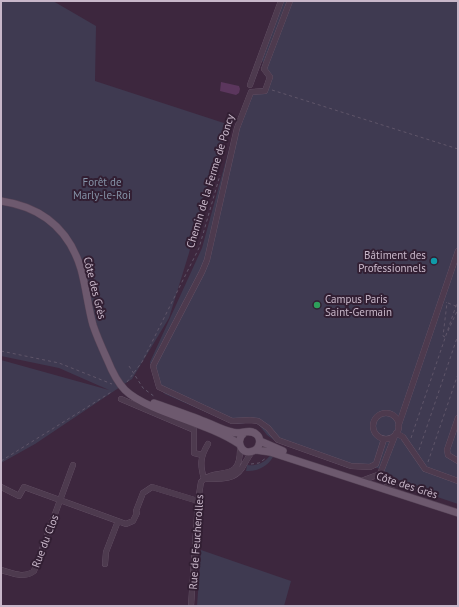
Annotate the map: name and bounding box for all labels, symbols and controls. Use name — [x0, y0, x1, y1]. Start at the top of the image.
street label: Chemin de la Ferme de Poncy — [183, 112, 237, 250]
park label: Forêt de Marly-le-Roi — [73, 175, 131, 202]
place label: Bâtiment des Professionnels — [358, 248, 426, 275]
street label: Côte des Grès — [81, 255, 110, 321]
marker: Bâtiment des Professionnels — [429, 256, 439, 266]
place label: Campus Paris Saint-Germain — [325, 292, 392, 319]
marker: Campus Paris Saint-Germain — [312, 300, 322, 310]
street label: Côte des Grès — [375, 468, 440, 502]
street label: Rue de Feucherolles — [186, 494, 206, 590]
street label: Rue du Clos — [28, 512, 62, 570]

